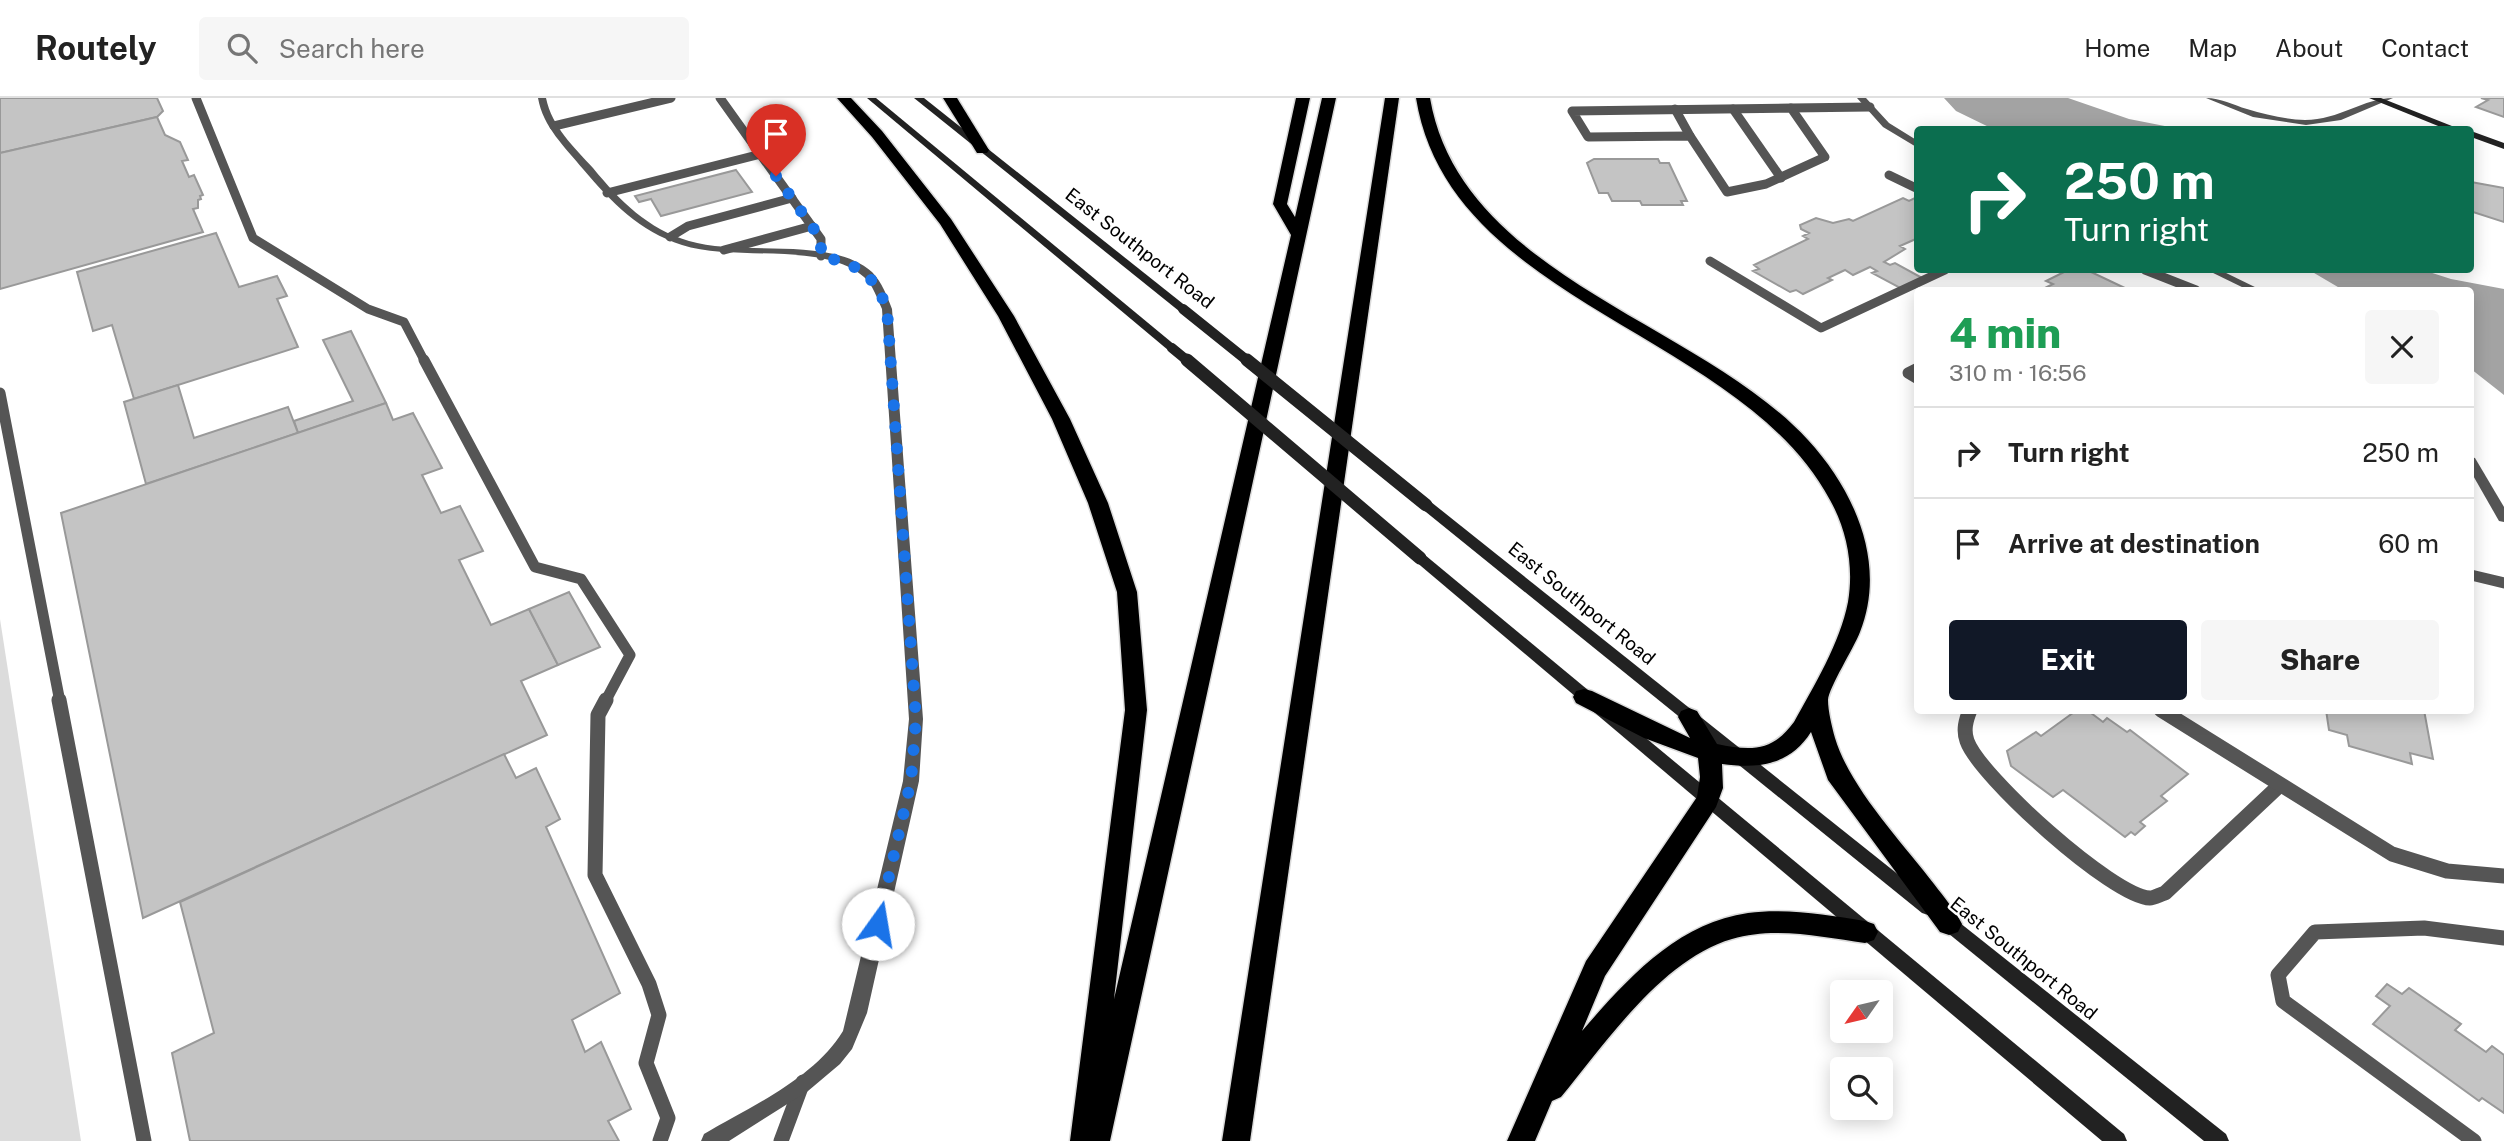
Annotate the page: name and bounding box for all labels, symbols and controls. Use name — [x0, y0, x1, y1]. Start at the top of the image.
search box — [199, 17, 689, 80]
text: Routely — [35, 29, 157, 67]
icon: search — [223, 29, 261, 67]
text: Search here — [279, 33, 425, 64]
text: Home — [2084, 34, 2150, 62]
text: Map — [2188, 34, 2237, 62]
text: About — [2275, 34, 2343, 62]
text: Contact — [2381, 34, 2469, 62]
pin — [746, 104, 806, 176]
icon: arrive — [757, 115, 795, 153]
text: 250 m — [2064, 152, 2215, 210]
icon: right — [1949, 154, 2040, 245]
street label: East Southport Road — [1061, 183, 1219, 313]
text: Turn right — [2064, 211, 2209, 248]
text: 4 min — [1949, 308, 2061, 357]
button: close — [2365, 310, 2439, 384]
text: 310 m · 16:56 — [1949, 359, 2087, 386]
icon: right — [1949, 434, 1987, 472]
text: Turn right — [2008, 437, 2130, 468]
text: 250 m — [2362, 437, 2439, 468]
icon: arrive — [1949, 525, 1987, 563]
text: Arrive at destination — [2008, 528, 2260, 559]
text: 60 m — [2378, 528, 2439, 559]
street label: East Southport Road — [1504, 537, 1660, 669]
button: Exit — [1949, 620, 2187, 700]
button: Share — [2201, 620, 2439, 700]
position arrow — [841, 887, 915, 961]
street label: East Southport Road — [1946, 892, 2102, 1024]
north arrow — [1830, 980, 1894, 1043]
map controls — [1830, 980, 1893, 1120]
button: search — [1830, 1057, 1893, 1120]

